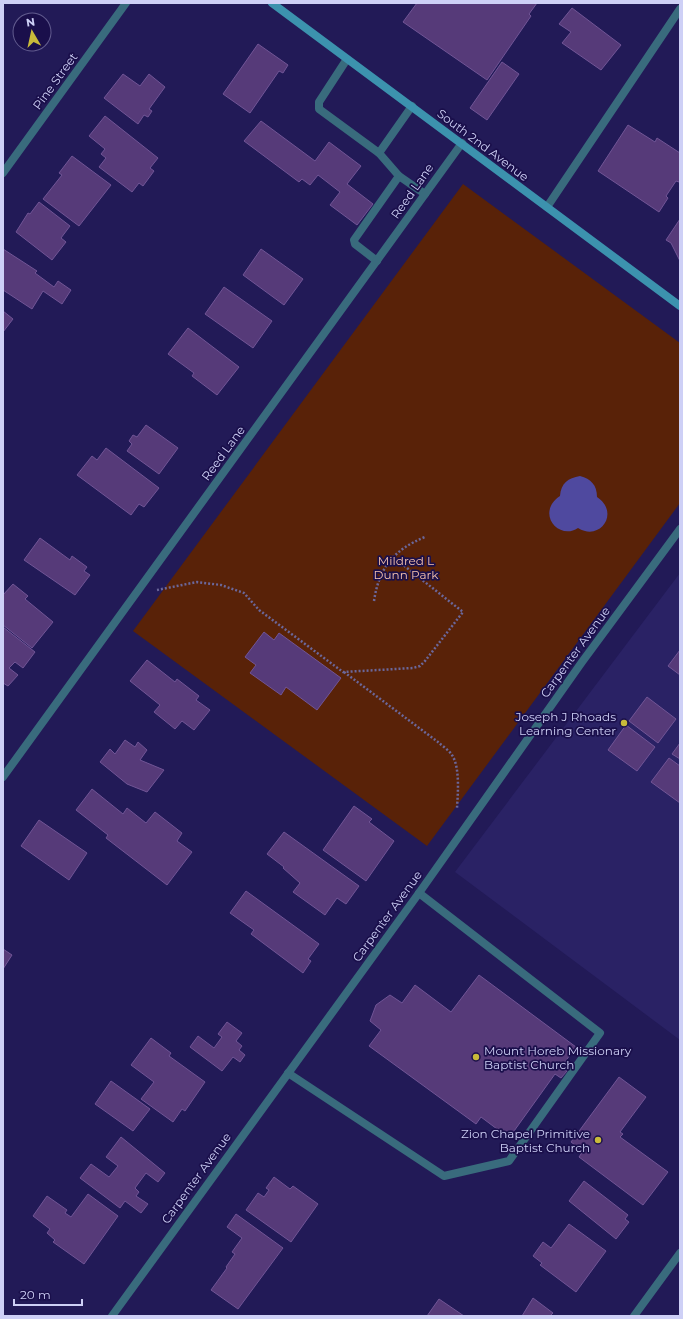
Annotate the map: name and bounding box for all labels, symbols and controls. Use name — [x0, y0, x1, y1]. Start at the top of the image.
north arrow — [12, 12, 52, 52]
text: N — [25, 15, 36, 30]
street label: Pine Street — [29, 50, 81, 112]
street label: South 2nd Avenue — [434, 106, 532, 184]
street label: Reed Lane — [388, 160, 436, 222]
street label: Reed Lane — [198, 423, 248, 483]
park label: Mildred L Dunn Park — [374, 553, 439, 582]
street label: Carpenter Avenue — [537, 604, 613, 700]
place label: Joseph J Rhoads Learning Center — [514, 709, 616, 738]
marker: Joseph J Rhoads Learning Center — [619, 718, 629, 728]
street label: Carpenter Avenue — [349, 868, 425, 964]
place label: Mount Horeb Missionary Baptist Church — [484, 1043, 632, 1072]
marker: Mount Horeb Missionary Baptist Church — [471, 1052, 481, 1062]
place label: Zion Chapel Primitive Baptist Church — [461, 1126, 590, 1155]
street label: Carpenter Avenue — [158, 1130, 234, 1226]
marker: Zion Chapel Primitive Baptist Church — [593, 1135, 603, 1145]
scale bar — [14, 1281, 82, 1307]
text: 20 m — [20, 1287, 51, 1302]

